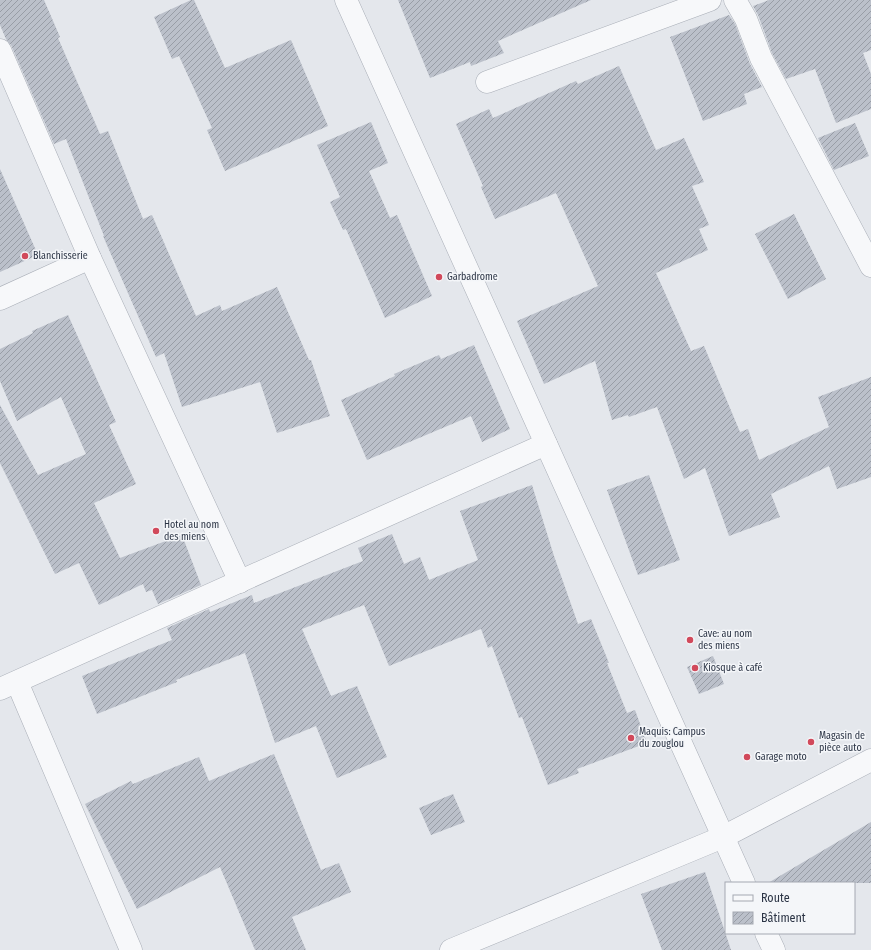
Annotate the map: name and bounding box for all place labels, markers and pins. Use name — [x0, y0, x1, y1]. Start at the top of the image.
place label: Blanchisserie — [33, 250, 88, 262]
marker: Blanchisserie — [20, 251, 30, 261]
place label: Garbadrome — [447, 271, 498, 283]
marker: Garbadrome — [434, 272, 444, 282]
place label: Hotel au nom des miens — [164, 519, 219, 543]
marker: Hotel au nom des miens — [151, 526, 161, 536]
place label: Cave: au nom des miens — [698, 628, 752, 652]
marker: Cave: au nom des miens — [685, 635, 695, 645]
place label: Kiosque à café — [703, 662, 763, 674]
marker: Kiosque à café — [690, 663, 700, 673]
place label: Maquis: Campus du zouglou — [639, 726, 705, 750]
place label: Magasin de pièce auto — [819, 730, 865, 754]
marker: Maquis: Campus du zouglou — [626, 733, 636, 743]
marker: Magasin de pièce auto — [806, 737, 816, 747]
place label: Garage moto — [755, 751, 807, 763]
marker: Garage moto — [742, 752, 752, 762]

